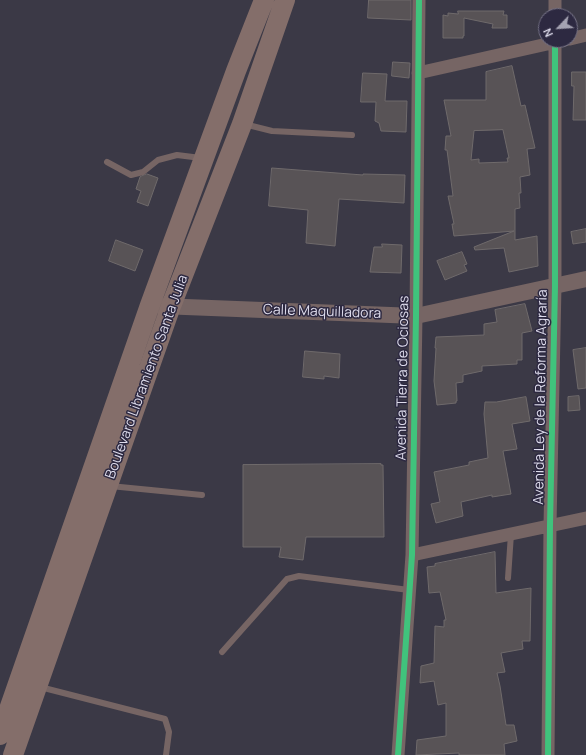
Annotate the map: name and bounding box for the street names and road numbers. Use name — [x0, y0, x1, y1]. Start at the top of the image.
street label: Boulevard Libramiento Santa Julia — [102, 273, 192, 481]
street label: Avenida Ley de la Reforma Agraría — [531, 289, 551, 505]
street label: Avenida Tierra de Ociosas — [393, 296, 413, 460]
street label: Calle Maquilladora — [263, 302, 381, 322]

